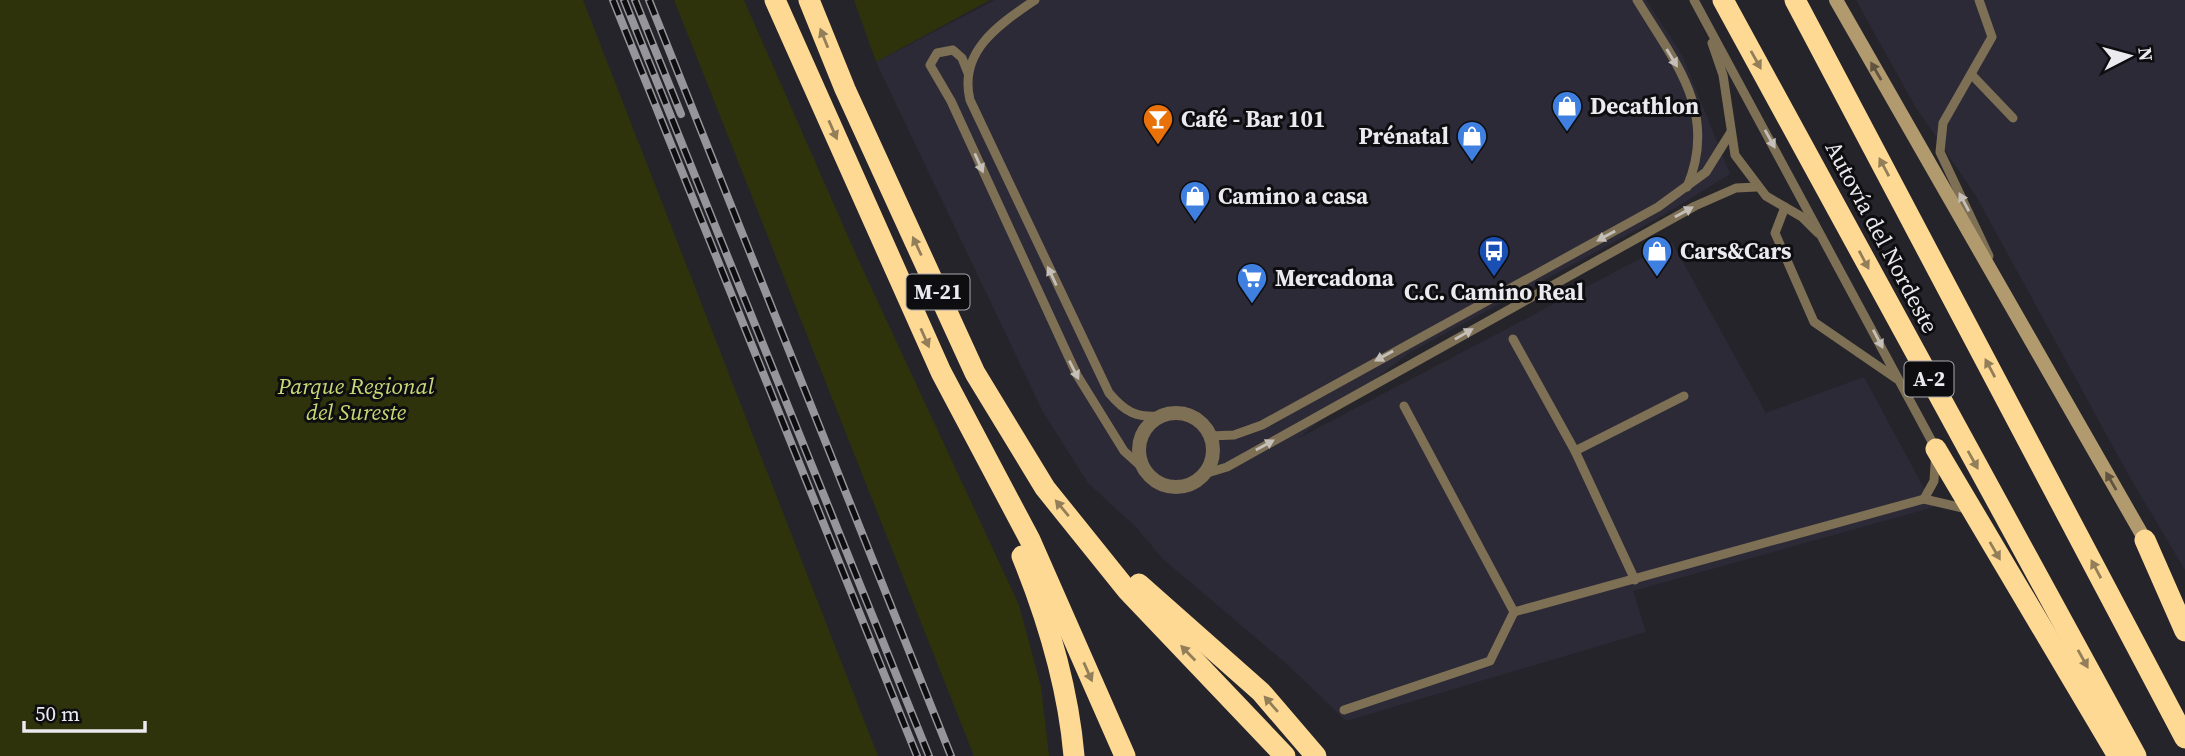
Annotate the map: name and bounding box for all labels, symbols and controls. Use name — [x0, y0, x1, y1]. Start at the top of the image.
north arrow — [2094, 21, 2164, 91]
one-way arrow — [819, 27, 830, 48]
text: N — [2132, 46, 2160, 63]
one-way arrow — [1666, 49, 1679, 68]
one-way arrow — [1750, 50, 1762, 70]
one-way arrow — [1870, 61, 1882, 81]
shop icon: Decathlon — [1550, 89, 1584, 133]
place label: Decathlon — [1590, 90, 1699, 122]
bar icon: Café - Bar 101 — [1141, 102, 1175, 146]
place label: Café - Bar 101 — [1181, 103, 1325, 135]
shop icon: Prénatal — [1455, 119, 1489, 163]
one-way arrow — [827, 120, 839, 140]
place label: Prénatal — [1359, 120, 1449, 152]
one-way arrow — [1764, 129, 1776, 149]
street label: Autovía del Nordeste — [1818, 135, 1946, 339]
one-way arrow — [973, 153, 985, 173]
one-way arrow — [1879, 157, 1890, 177]
shop icon: Camino a casa — [1178, 179, 1212, 223]
place label: Camino a casa — [1218, 180, 1369, 212]
one-way arrow — [1958, 192, 1970, 212]
one-way arrow — [1674, 206, 1694, 218]
one-way arrow — [1596, 230, 1616, 242]
bus stop icon: C.C. Camino Real — [1477, 234, 1511, 278]
shop icon: Cars&Cars — [1640, 234, 1674, 278]
place label: Cars&Cars — [1680, 235, 1791, 267]
one-way arrow — [911, 236, 923, 256]
one-way arrow — [1859, 250, 1870, 270]
supermarket icon: Mercadona — [1235, 261, 1269, 305]
place label: Mercadona — [1275, 262, 1395, 294]
one-way arrow — [1047, 266, 1058, 286]
road number: M-21 — [906, 274, 970, 310]
place label: C.C. Camino Real — [1404, 276, 1584, 308]
one-way arrow — [920, 327, 931, 348]
one-way arrow — [1454, 328, 1473, 340]
one-way arrow — [1872, 330, 1884, 349]
one-way arrow — [1375, 350, 1394, 362]
one-way arrow — [1984, 358, 1996, 378]
one-way arrow — [1068, 360, 1080, 379]
road number: A-2 — [1904, 362, 1954, 396]
park label: Parque Regional del Sureste — [277, 370, 435, 428]
one-way arrow — [1255, 439, 1275, 451]
one-way arrow — [1967, 450, 1979, 469]
one-way arrow — [2106, 471, 2118, 491]
one-way arrow — [1055, 500, 1070, 517]
one-way arrow — [1989, 541, 2001, 560]
one-way arrow — [2090, 560, 2102, 579]
one-way arrow — [1179, 644, 1196, 661]
one-way arrow — [2077, 649, 2089, 669]
one-way arrow — [1083, 662, 1094, 683]
scale bar — [24, 690, 145, 734]
one-way arrow — [1263, 695, 1279, 713]
text: 50 m — [35, 699, 80, 728]

